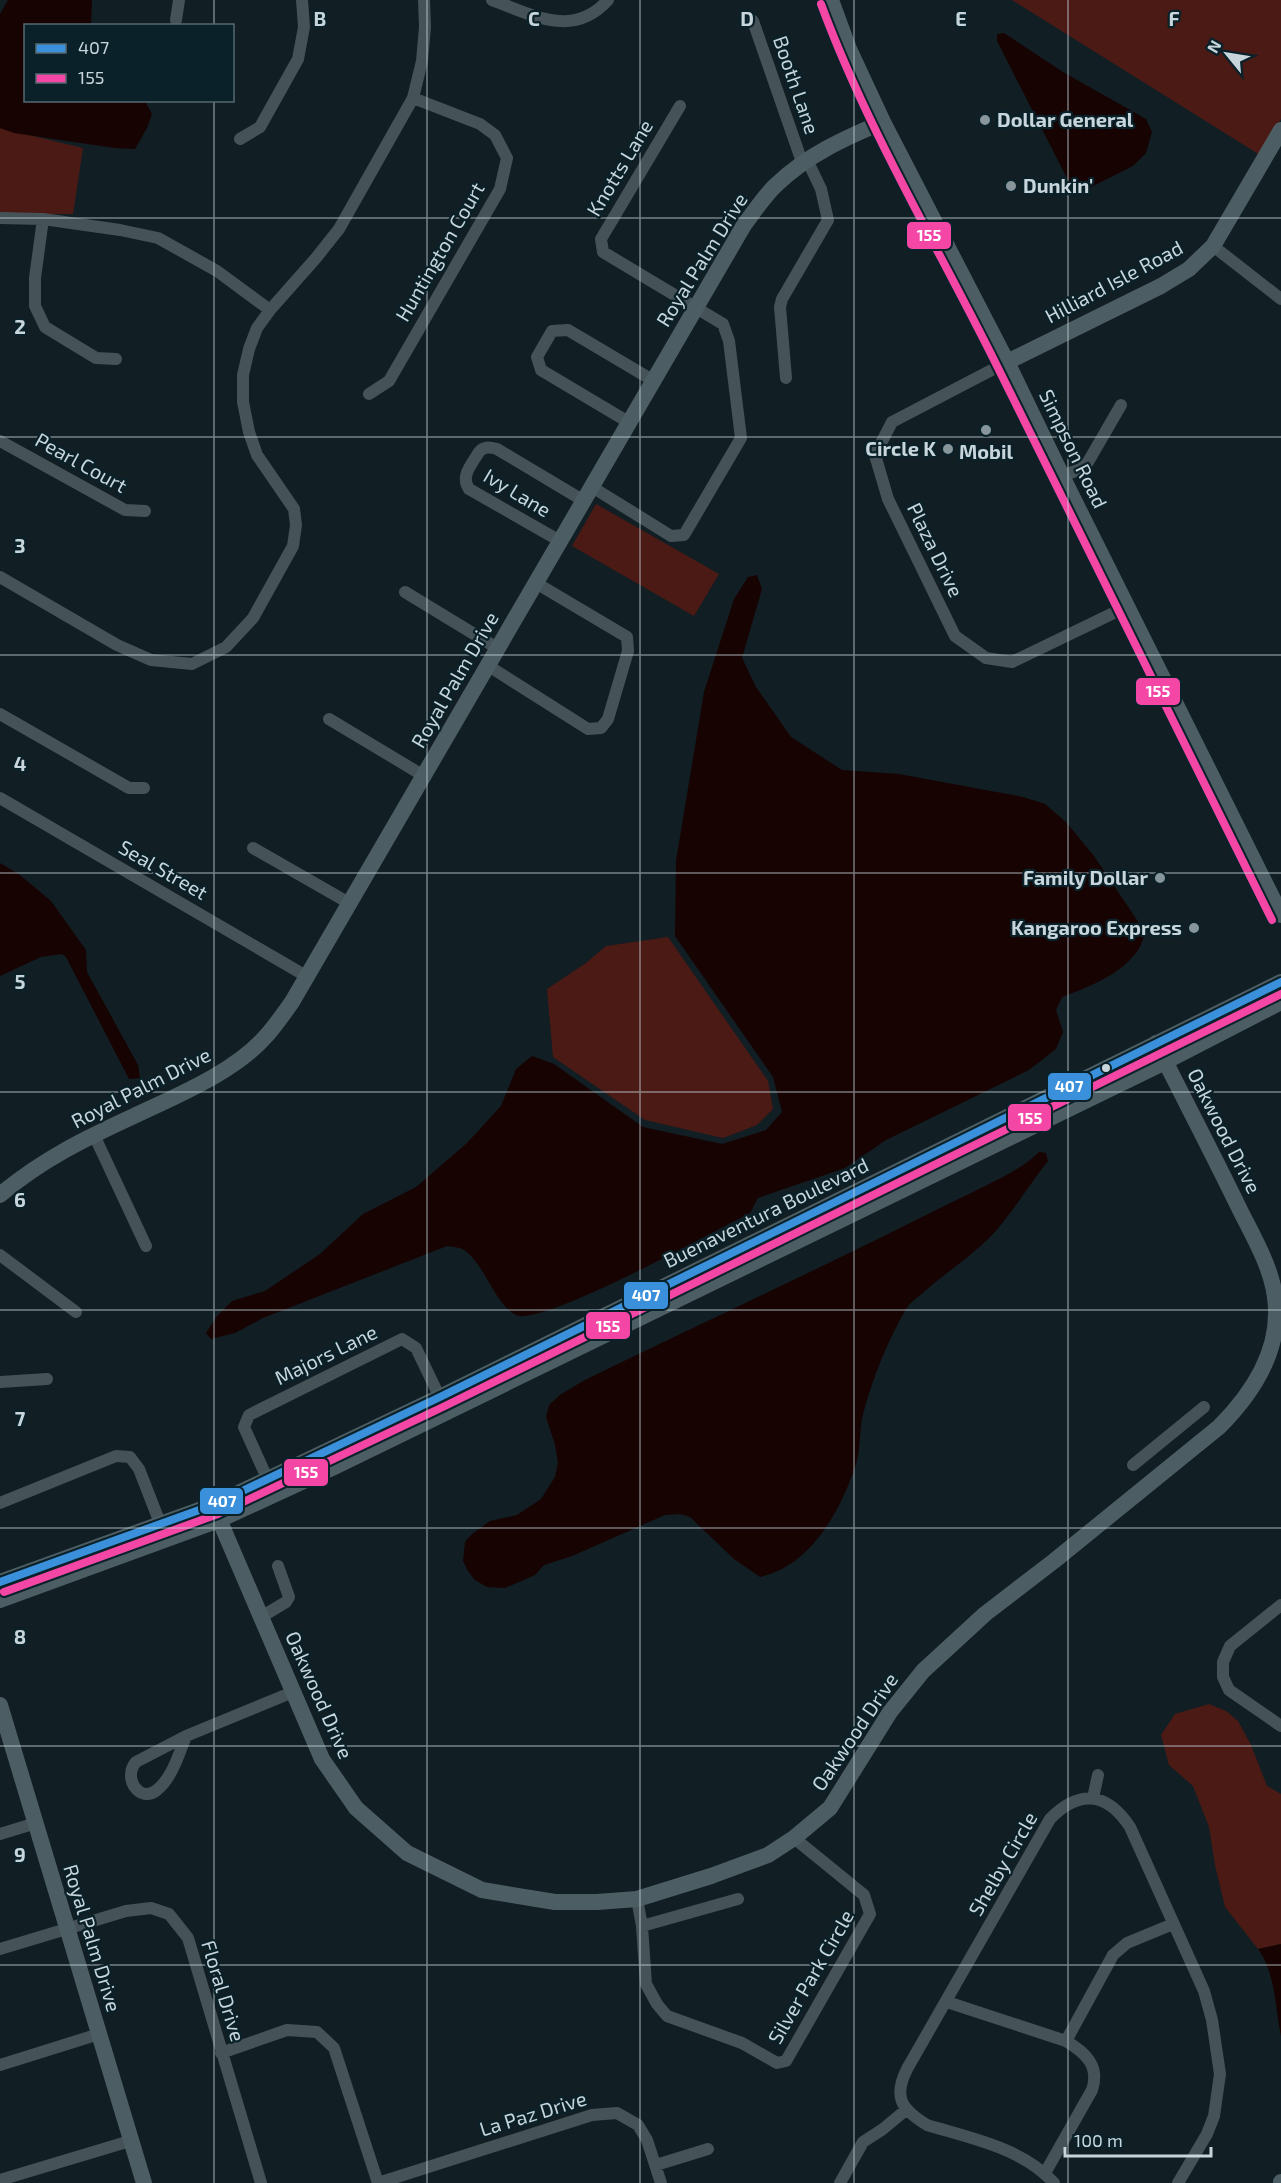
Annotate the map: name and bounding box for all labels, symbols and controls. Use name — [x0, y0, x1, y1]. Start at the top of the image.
text: B — [314, 6, 326, 30]
text: C — [528, 6, 540, 30]
text: D — [740, 6, 754, 30]
text: E — [955, 6, 967, 30]
text: F — [1168, 6, 1180, 30]
legend — [24, 24, 234, 102]
north arrow — [1197, 24, 1257, 84]
street label: Booth Lane — [769, 32, 825, 137]
text: 407 — [78, 36, 109, 58]
text: N — [1202, 36, 1225, 56]
text: 155 — [78, 66, 104, 88]
place label: Dollar General — [997, 107, 1134, 131]
marker: Dollar General — [978, 113, 992, 127]
street label: Knotts Lane — [581, 115, 657, 220]
place label: Dunkin' — [1023, 173, 1093, 197]
street label: Huntington Court — [390, 177, 489, 325]
marker: Dunkin' — [1004, 179, 1018, 193]
street label: Royal Palm Drive — [650, 188, 752, 331]
line badge: 155 — [906, 221, 952, 250]
text: 155 — [917, 225, 941, 244]
street label: Hilliard Isle Road — [1041, 235, 1186, 328]
text: 2 — [14, 314, 26, 338]
street label: Simpson Road — [1035, 385, 1113, 512]
marker: Mobil — [979, 423, 993, 437]
street label: Pearl Court — [31, 427, 132, 497]
place label: Circle K — [865, 436, 936, 460]
place label: Mobil — [959, 439, 1013, 463]
marker: Circle K — [941, 442, 955, 456]
street label: Ivy Lane — [480, 463, 555, 522]
street label: Plaza Drive — [903, 499, 969, 601]
text: 3 — [14, 533, 26, 557]
street label: Royal Palm Drive — [405, 607, 503, 752]
line badge: 155 — [1135, 677, 1181, 706]
text: 155 — [1146, 681, 1170, 700]
text: 4 — [14, 751, 27, 775]
street label: Seal Street — [115, 834, 212, 904]
place label: Family Dollar — [1023, 865, 1148, 890]
marker: Family Dollar — [1153, 871, 1167, 885]
place label: Kangaroo Express — [1011, 915, 1182, 939]
marker: Kangaroo Express — [1187, 921, 1201, 935]
text: 5 — [14, 969, 26, 993]
street label: Royal Palm Drive — [67, 1042, 214, 1133]
unlabelled marker — [1100, 1062, 1112, 1074]
street label: Oakwood Drive — [1183, 1064, 1267, 1197]
line badge: 407 — [1047, 1072, 1092, 1101]
text: 407 — [1055, 1076, 1084, 1095]
line badge: 155 — [1007, 1103, 1052, 1132]
text: 155 — [1018, 1108, 1042, 1127]
street label: Buenaventura Boulevard — [659, 1152, 872, 1272]
text: 6 — [14, 1187, 26, 1211]
line badge: 407 — [623, 1281, 669, 1310]
text: 407 — [632, 1285, 661, 1304]
line badge: 155 — [585, 1311, 631, 1340]
text: 155 — [596, 1316, 620, 1335]
street label: Majors Lane — [270, 1319, 381, 1389]
text: 7 — [15, 1406, 26, 1430]
line badge: 155 — [283, 1458, 329, 1487]
text: 155 — [294, 1462, 318, 1481]
line badge: 407 — [199, 1487, 244, 1515]
text: 407 — [208, 1491, 237, 1510]
text: 8 — [14, 1624, 26, 1648]
street label: Oakwood Drive — [281, 1627, 359, 1762]
street label: Oakwood Drive — [806, 1668, 902, 1795]
street label: Shelby Circle — [963, 1807, 1042, 1920]
text: 9 — [14, 1842, 26, 1866]
street label: Royal Palm Drive — [59, 1861, 127, 2014]
street label: Silver Park Circle — [762, 1905, 858, 2048]
street label: Floral Drive — [197, 1937, 251, 2044]
street label: La Paz Drive — [476, 2085, 589, 2141]
scale bar — [1065, 2120, 1210, 2158]
text: 100 m — [1074, 2129, 1123, 2151]

